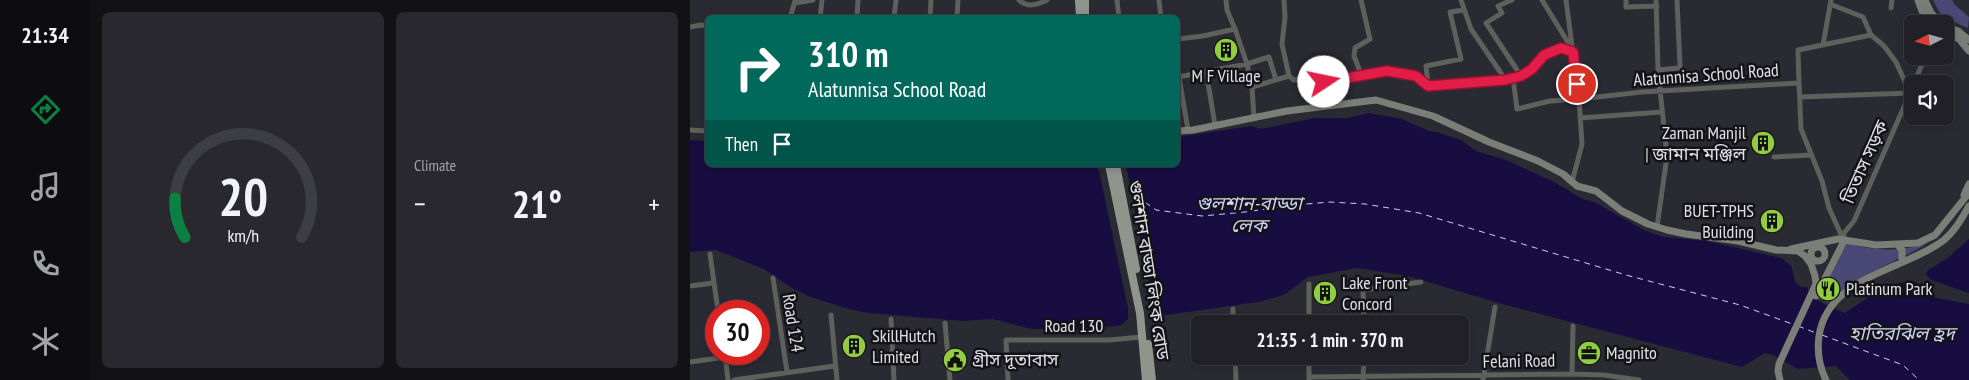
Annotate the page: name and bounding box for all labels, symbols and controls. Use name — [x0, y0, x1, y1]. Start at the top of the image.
north arrow — [1904, 15, 1954, 65]
map controls — [1904, 15, 1954, 125]
text: 21:34 — [21, 21, 69, 49]
text: 310 m — [808, 31, 889, 77]
icon: right — [725, 35, 790, 100]
building icon: M F Village — [1213, 37, 1239, 63]
position arrow — [1297, 55, 1349, 107]
street label: Alatunnisa School Road — [1632, 58, 1779, 91]
pin — [1556, 63, 1598, 105]
place label: M F Village — [1191, 64, 1261, 87]
icon: arrive — [1563, 70, 1591, 98]
text: Alatunnisa School Road — [808, 75, 986, 103]
button: sound — [1904, 75, 1954, 125]
icon: directions — [28, 92, 63, 127]
street label: তিতাস সড়ক — [1836, 116, 1893, 208]
place label: Zaman Manjil | জামান মঞ্জিল — [1645, 121, 1747, 165]
icon: arrive — [768, 130, 796, 158]
building icon: Zaman Manjil | জামান মঞ্জিল — [1750, 130, 1776, 156]
text: Then — [725, 132, 758, 156]
text: Climate — [414, 155, 456, 175]
text: 20 — [218, 163, 268, 230]
icon: music — [28, 169, 63, 204]
street label: গুলশান বাড্ডা লিংক রোড — [1124, 178, 1175, 362]
text: 21° — [512, 179, 562, 228]
text: − — [414, 185, 426, 222]
text: + — [648, 185, 660, 222]
water label: গুলশান-বাড্ডা লেক — [1196, 191, 1306, 237]
place label: BUET-TPHS Building — [1684, 199, 1754, 243]
building icon: BUET-TPHS Building — [1759, 208, 1785, 234]
text: km/h — [227, 224, 259, 247]
icon: phone — [28, 246, 63, 281]
place label: Lake Front Concord — [1342, 271, 1408, 315]
restaurant icon: Platinum Park — [1815, 276, 1841, 302]
place label: Platinum Park — [1846, 277, 1932, 300]
building icon: Lake Front Concord — [1312, 280, 1338, 306]
street label: Road 124 — [778, 292, 809, 354]
speed limit sign: 30 — [705, 300, 770, 365]
street label: Road 130 — [1045, 314, 1103, 337]
water label: হাতিরঝিল হ্রদ — [1849, 321, 1958, 345]
icon: climate — [28, 324, 63, 359]
place label: SkillHutch Limited — [872, 324, 936, 368]
text: 21:35 · 1 min · 370 m — [1257, 328, 1403, 352]
building icon: SkillHutch Limited — [841, 333, 867, 359]
office icon: Magnito — [1576, 340, 1602, 366]
place label: Magnito — [1606, 341, 1657, 364]
public building icon: গ্রীস দূতাবাস — [942, 347, 968, 373]
place label: গ্রীস দূতাবাস — [972, 348, 1059, 371]
street label: Felani Road — [1482, 348, 1555, 373]

